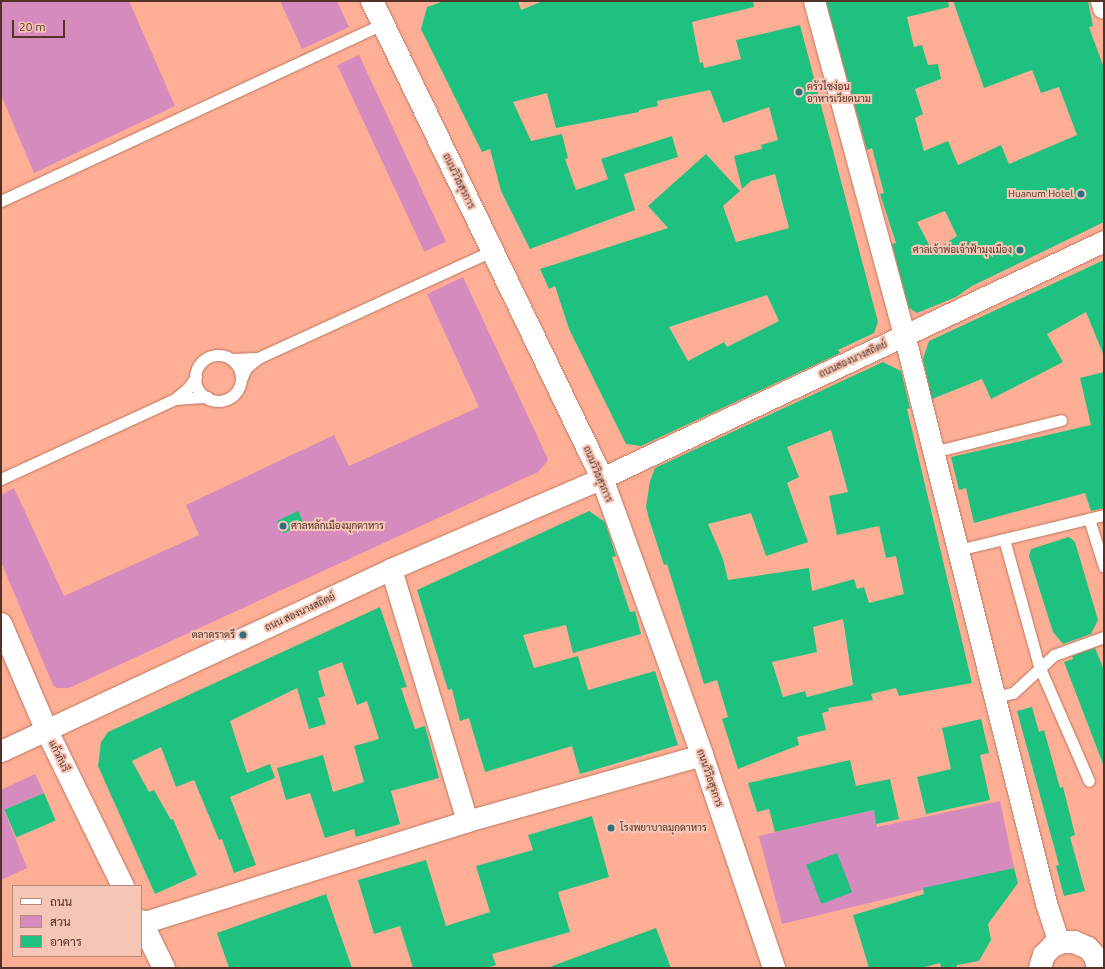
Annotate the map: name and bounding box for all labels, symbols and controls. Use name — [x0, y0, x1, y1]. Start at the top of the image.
scale bar — [14, 12, 67, 38]
text: 20 m — [19, 20, 46, 33]
place label: ครัวไซง่อน อาหารเวียดนาม — [807, 80, 871, 104]
marker: ครัวไซง่อน อาหารเวียดนาม — [794, 87, 804, 97]
street label: ถนนวิวิธสุรการ — [440, 151, 478, 211]
place label: Huanum Hotel — [1008, 188, 1073, 200]
marker: Huanum Hotel — [1076, 189, 1086, 199]
place label: ศาลเจ้าพ่อเจ้าฟ้ามุงเมือง — [913, 244, 1012, 256]
marker: ศาลเจ้าพ่อเจ้าฟ้ามุงเมือง — [1015, 245, 1025, 255]
street label: ถนนสองนางสถิตย์ — [817, 338, 889, 380]
street label: ถนนวิวิธสุรการ — [581, 444, 615, 504]
place label: ศาลหลักเมืองมุกดาหาร — [291, 520, 384, 532]
marker: ศาลหลักเมืองมุกดาหาร — [278, 521, 288, 531]
street label: ถนน สองนางสถิตย์ — [263, 590, 337, 634]
place label: ตลาดราตรี — [192, 629, 235, 641]
marker: ตลาดราตรี — [238, 630, 248, 640]
street label: แก้วกินรี — [46, 738, 72, 774]
street label: ถนนวิวิธสุรการ — [695, 748, 725, 808]
marker: โรงพยาบาลมุกดาหาร — [605, 822, 617, 834]
place label: โรงพยาบาลมุกดาหาร — [620, 822, 707, 834]
legend — [12, 885, 142, 957]
text: ถนน — [50, 895, 72, 908]
text: สวน — [50, 915, 71, 928]
text: อาคาร — [50, 935, 82, 948]

